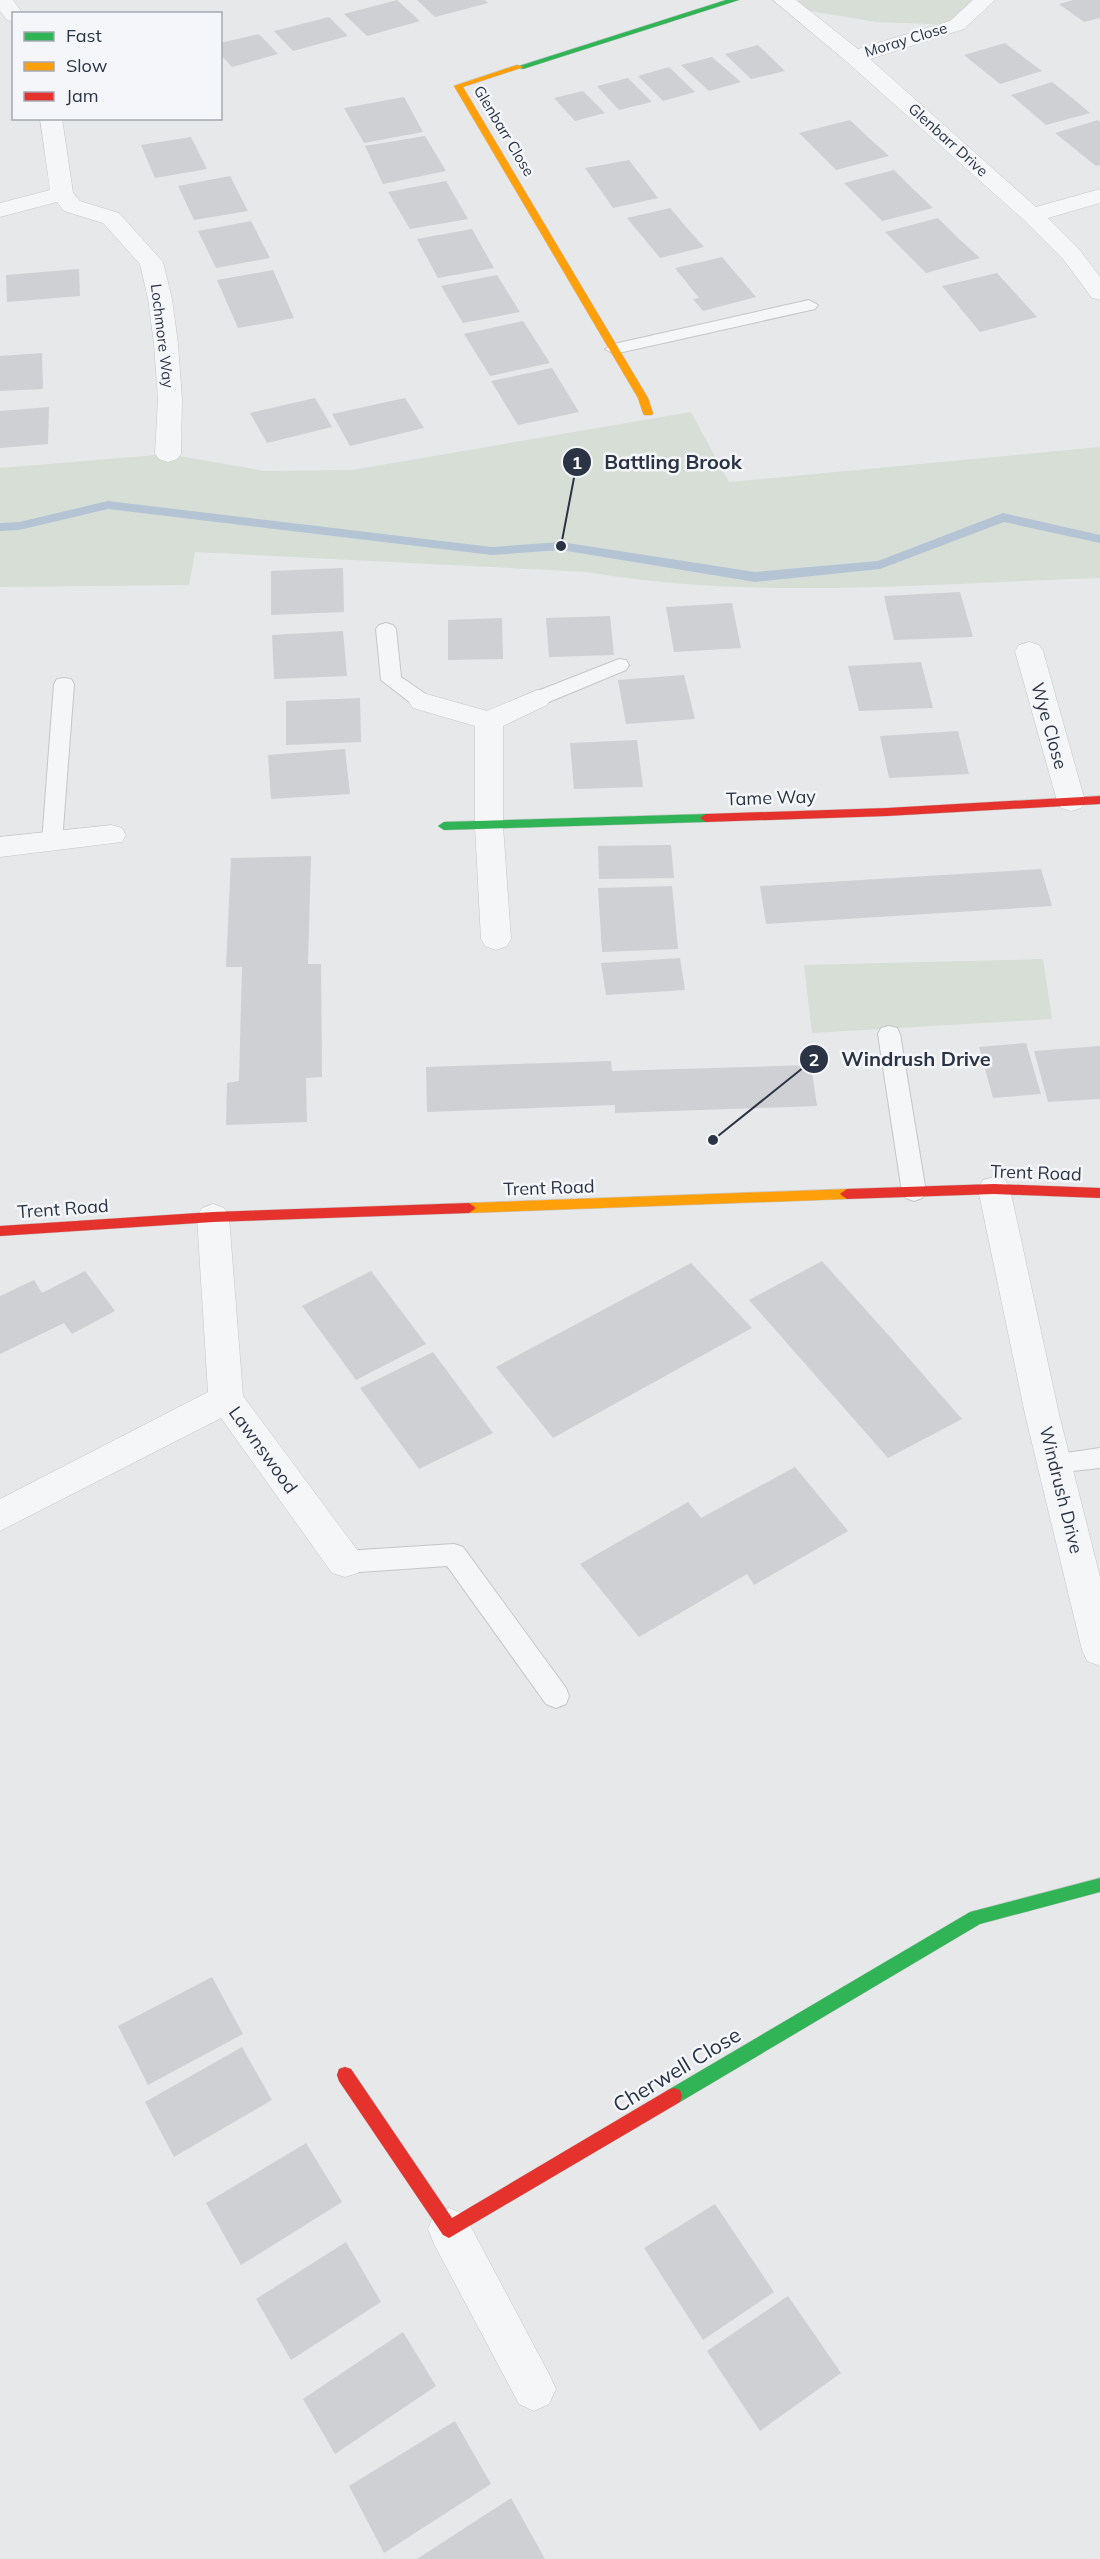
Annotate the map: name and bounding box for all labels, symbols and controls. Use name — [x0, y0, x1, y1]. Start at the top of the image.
legend — [12, 12, 222, 120]
street label: Moray Close — [862, 18, 950, 61]
text: Fast — [66, 24, 102, 47]
text: Slow — [66, 54, 108, 77]
street label: Glenbarr Close — [470, 82, 539, 179]
text: Jam — [66, 84, 99, 107]
street label: Glenbarr Drive — [905, 99, 992, 180]
street label: Lochmore Way — [147, 283, 178, 389]
callout: Battling Brook — [562, 443, 753, 481]
text: Battling Brook — [604, 449, 743, 474]
text: 1 — [572, 451, 582, 474]
street label: Wye Close — [1026, 680, 1073, 772]
street label: Tame Way — [726, 784, 817, 811]
callout: Windrush Drive — [799, 1040, 1003, 1078]
text: Windrush Drive — [841, 1046, 991, 1071]
text: 2 — [809, 1048, 819, 1071]
street label: Trent Road — [990, 1159, 1082, 1186]
street label: Trent Road — [503, 1174, 595, 1201]
street label: Trent Road — [17, 1194, 109, 1223]
street label: Lawnswood — [224, 1402, 303, 1498]
street label: Windrush Drive — [1035, 1424, 1088, 1556]
street label: Cherwell Close — [608, 2021, 745, 2118]

